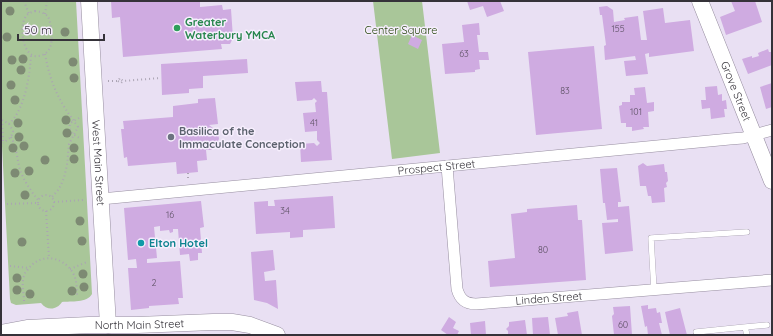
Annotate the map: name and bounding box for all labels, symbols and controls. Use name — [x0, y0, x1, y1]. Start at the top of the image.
place label: Greater Waterbury YMCA — [185, 15, 275, 42]
scale bar — [18, 16, 104, 42]
text: 50 m — [24, 22, 52, 37]
marker: Greater Waterbury YMCA — [172, 23, 182, 33]
park label: Center Square — [365, 23, 437, 37]
house number: 155 — [611, 23, 625, 34]
house number: 63 — [459, 48, 469, 59]
street label: Grove Street — [718, 59, 754, 123]
house number: 83 — [560, 85, 570, 96]
house number: 101 — [630, 106, 642, 117]
house number: 41 — [310, 117, 318, 128]
street label: West Main Street — [89, 119, 108, 206]
place label: Basilica of the Immaculate Conception — [179, 124, 305, 151]
marker: Basilica of the Immaculate Conception — [166, 132, 176, 142]
street label: Prospect Street — [397, 156, 476, 178]
house number: 34 — [280, 205, 290, 216]
house number: 16 — [166, 209, 174, 220]
place label: Elton Hotel — [149, 236, 208, 250]
marker: Elton Hotel — [136, 238, 146, 248]
house number: 80 — [538, 244, 548, 255]
house number: 2 — [152, 277, 157, 288]
street label: Linden Street — [515, 288, 583, 308]
street label: North Main Street — [95, 316, 185, 332]
house number: 60 — [618, 319, 628, 330]

